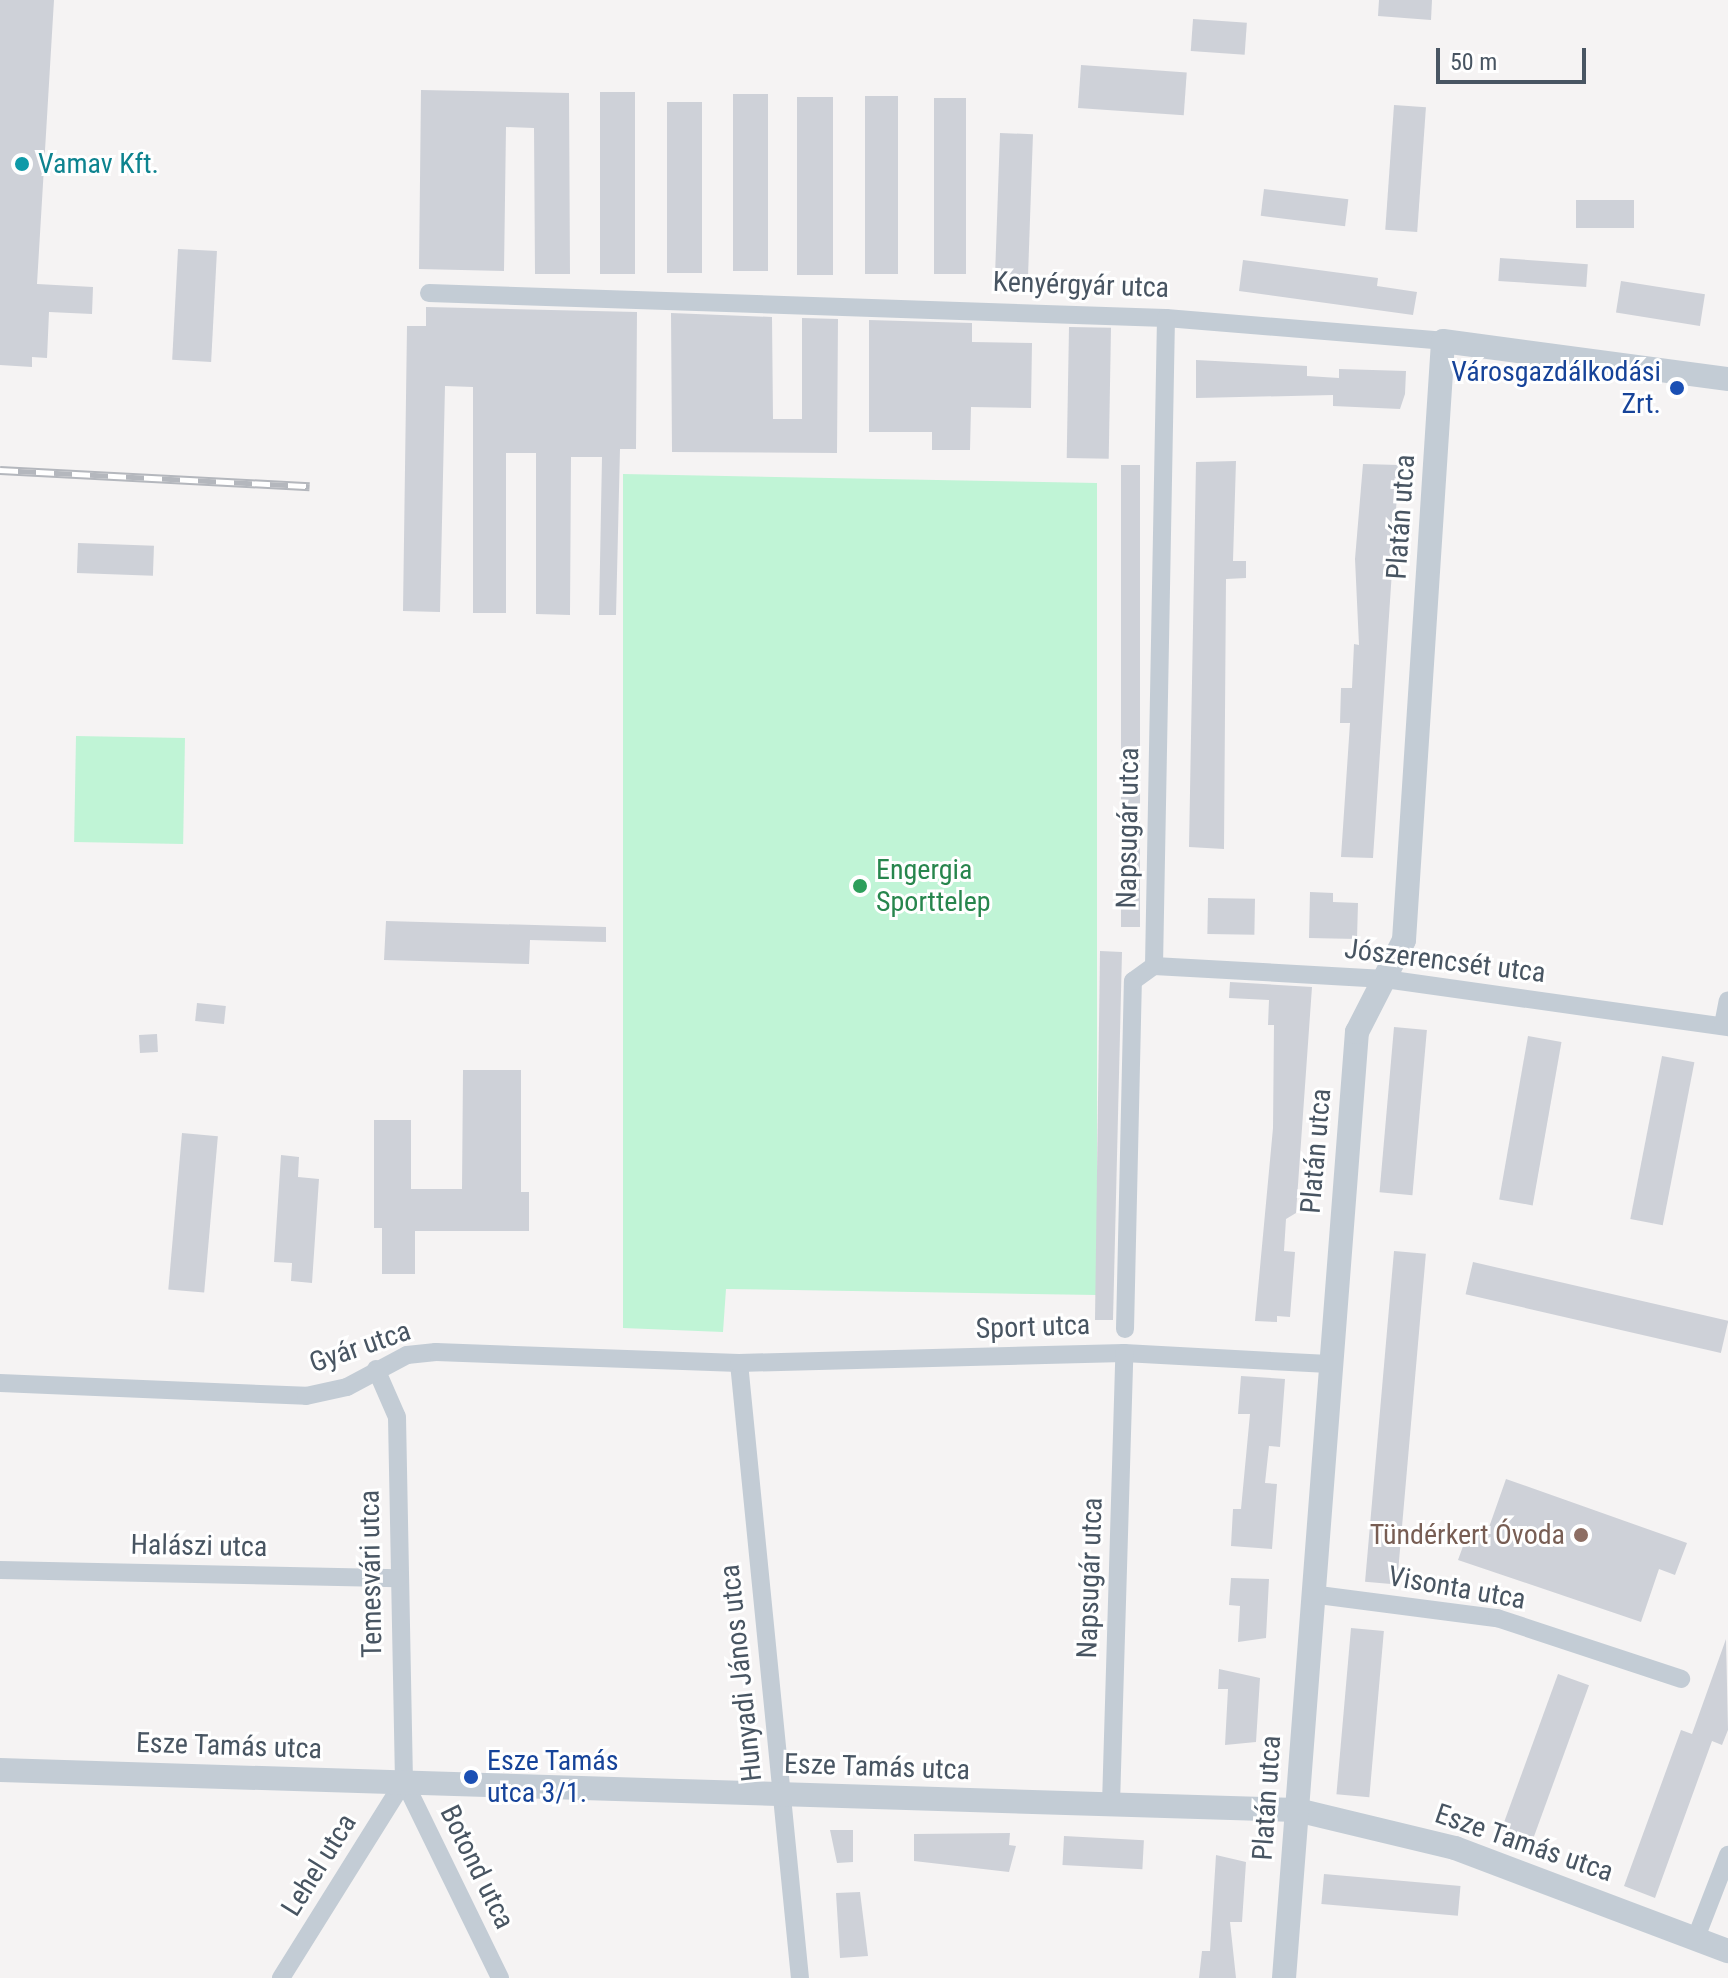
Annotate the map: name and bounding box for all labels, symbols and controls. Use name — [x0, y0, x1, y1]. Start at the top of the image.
scale bar — [1440, 32, 1590, 82]
text: 50 m — [1450, 48, 1497, 76]
place label: Vamav Kft. — [38, 147, 159, 181]
marker: Vamav Kft. — [13, 155, 31, 173]
street label: Kenyérgyár utca — [992, 265, 1170, 305]
place label: Városgazdálkodási Zrt. — [1451, 355, 1661, 421]
marker: Városgazdálkodási Zrt. — [1668, 379, 1686, 397]
street label: Platán utca — [1380, 453, 1422, 581]
street label: Napsugár utca — [1110, 747, 1146, 909]
place label: Engergia Sporttelep — [876, 853, 991, 919]
marker: Engergia Sporttelep — [851, 877, 869, 895]
street label: Jószerencsét utca — [1343, 932, 1547, 990]
street label: Platán utca — [1294, 1087, 1338, 1215]
street label: Sport utca — [975, 1308, 1091, 1346]
street label: Gyár utca — [305, 1314, 415, 1380]
street label: Temesvári utca — [353, 1490, 389, 1658]
street label: Napsugár utca — [1070, 1497, 1110, 1659]
place label: Tündérkert Óvoda — [1370, 1518, 1565, 1552]
marker: Tündérkert Óvoda — [1572, 1526, 1590, 1544]
street label: Halászi utca — [130, 1528, 268, 1564]
street label: Visonta utca — [1386, 1559, 1528, 1617]
street label: Hunyadi János utca — [713, 1563, 769, 1783]
street label: Esze Tamás utca — [135, 1726, 323, 1766]
street label: Platán utca — [1246, 1734, 1288, 1862]
place label: Esze Tamás utca 3/1. — [487, 1744, 619, 1810]
street label: Esze Tamás utca — [783, 1747, 971, 1787]
marker: Esze Tamás utca 3/1. — [462, 1768, 480, 1786]
street label: Esze Tamás utca — [1430, 1797, 1618, 1889]
street label: Botond utca — [433, 1800, 521, 1934]
street label: Lehel utca — [275, 1808, 363, 1922]

